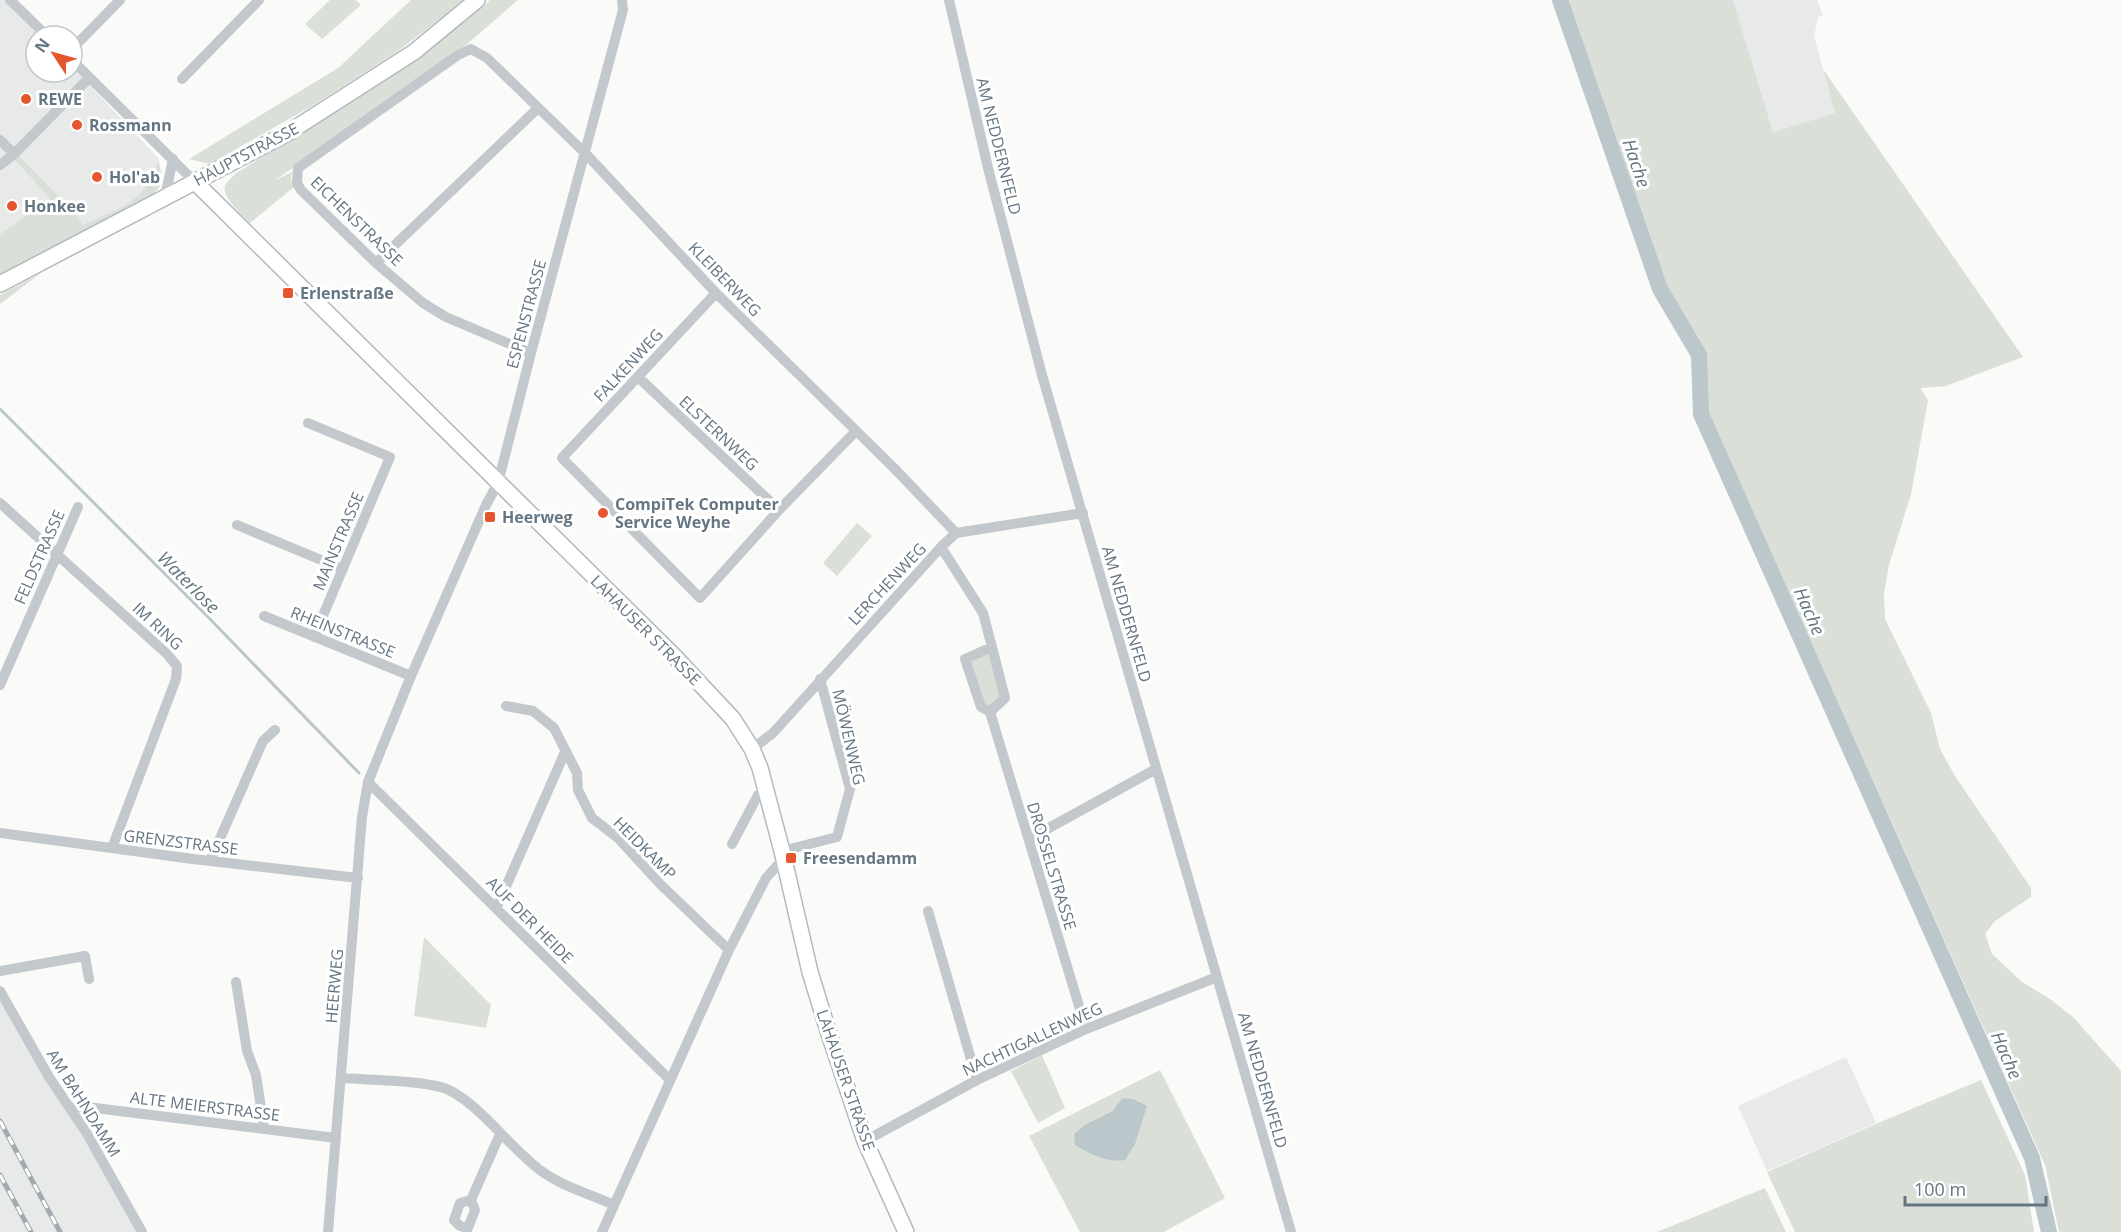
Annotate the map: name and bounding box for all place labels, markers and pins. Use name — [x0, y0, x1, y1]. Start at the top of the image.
place label: REWE — [38, 88, 82, 110]
marker: REWE — [19, 92, 33, 106]
place label: Rossmann — [89, 114, 172, 136]
marker: Rossmann — [70, 118, 84, 132]
place label: Hol'ab — [109, 166, 160, 188]
marker: Hol'ab — [90, 170, 104, 184]
place label: Honkee — [24, 195, 86, 217]
marker: Honkee — [5, 199, 19, 213]
place label: Erlenstraße — [300, 282, 394, 304]
marker: Erlenstraße — [281, 286, 295, 300]
place label: CompiTek Computer Service Weyhe — [615, 493, 779, 533]
place label: Heerweg — [502, 506, 573, 528]
marker: CompiTek Computer Service Weyhe — [596, 506, 610, 520]
marker: Heerweg — [483, 510, 497, 524]
place label: Freesendamm — [803, 847, 917, 869]
marker: Freesendamm — [784, 851, 798, 865]

